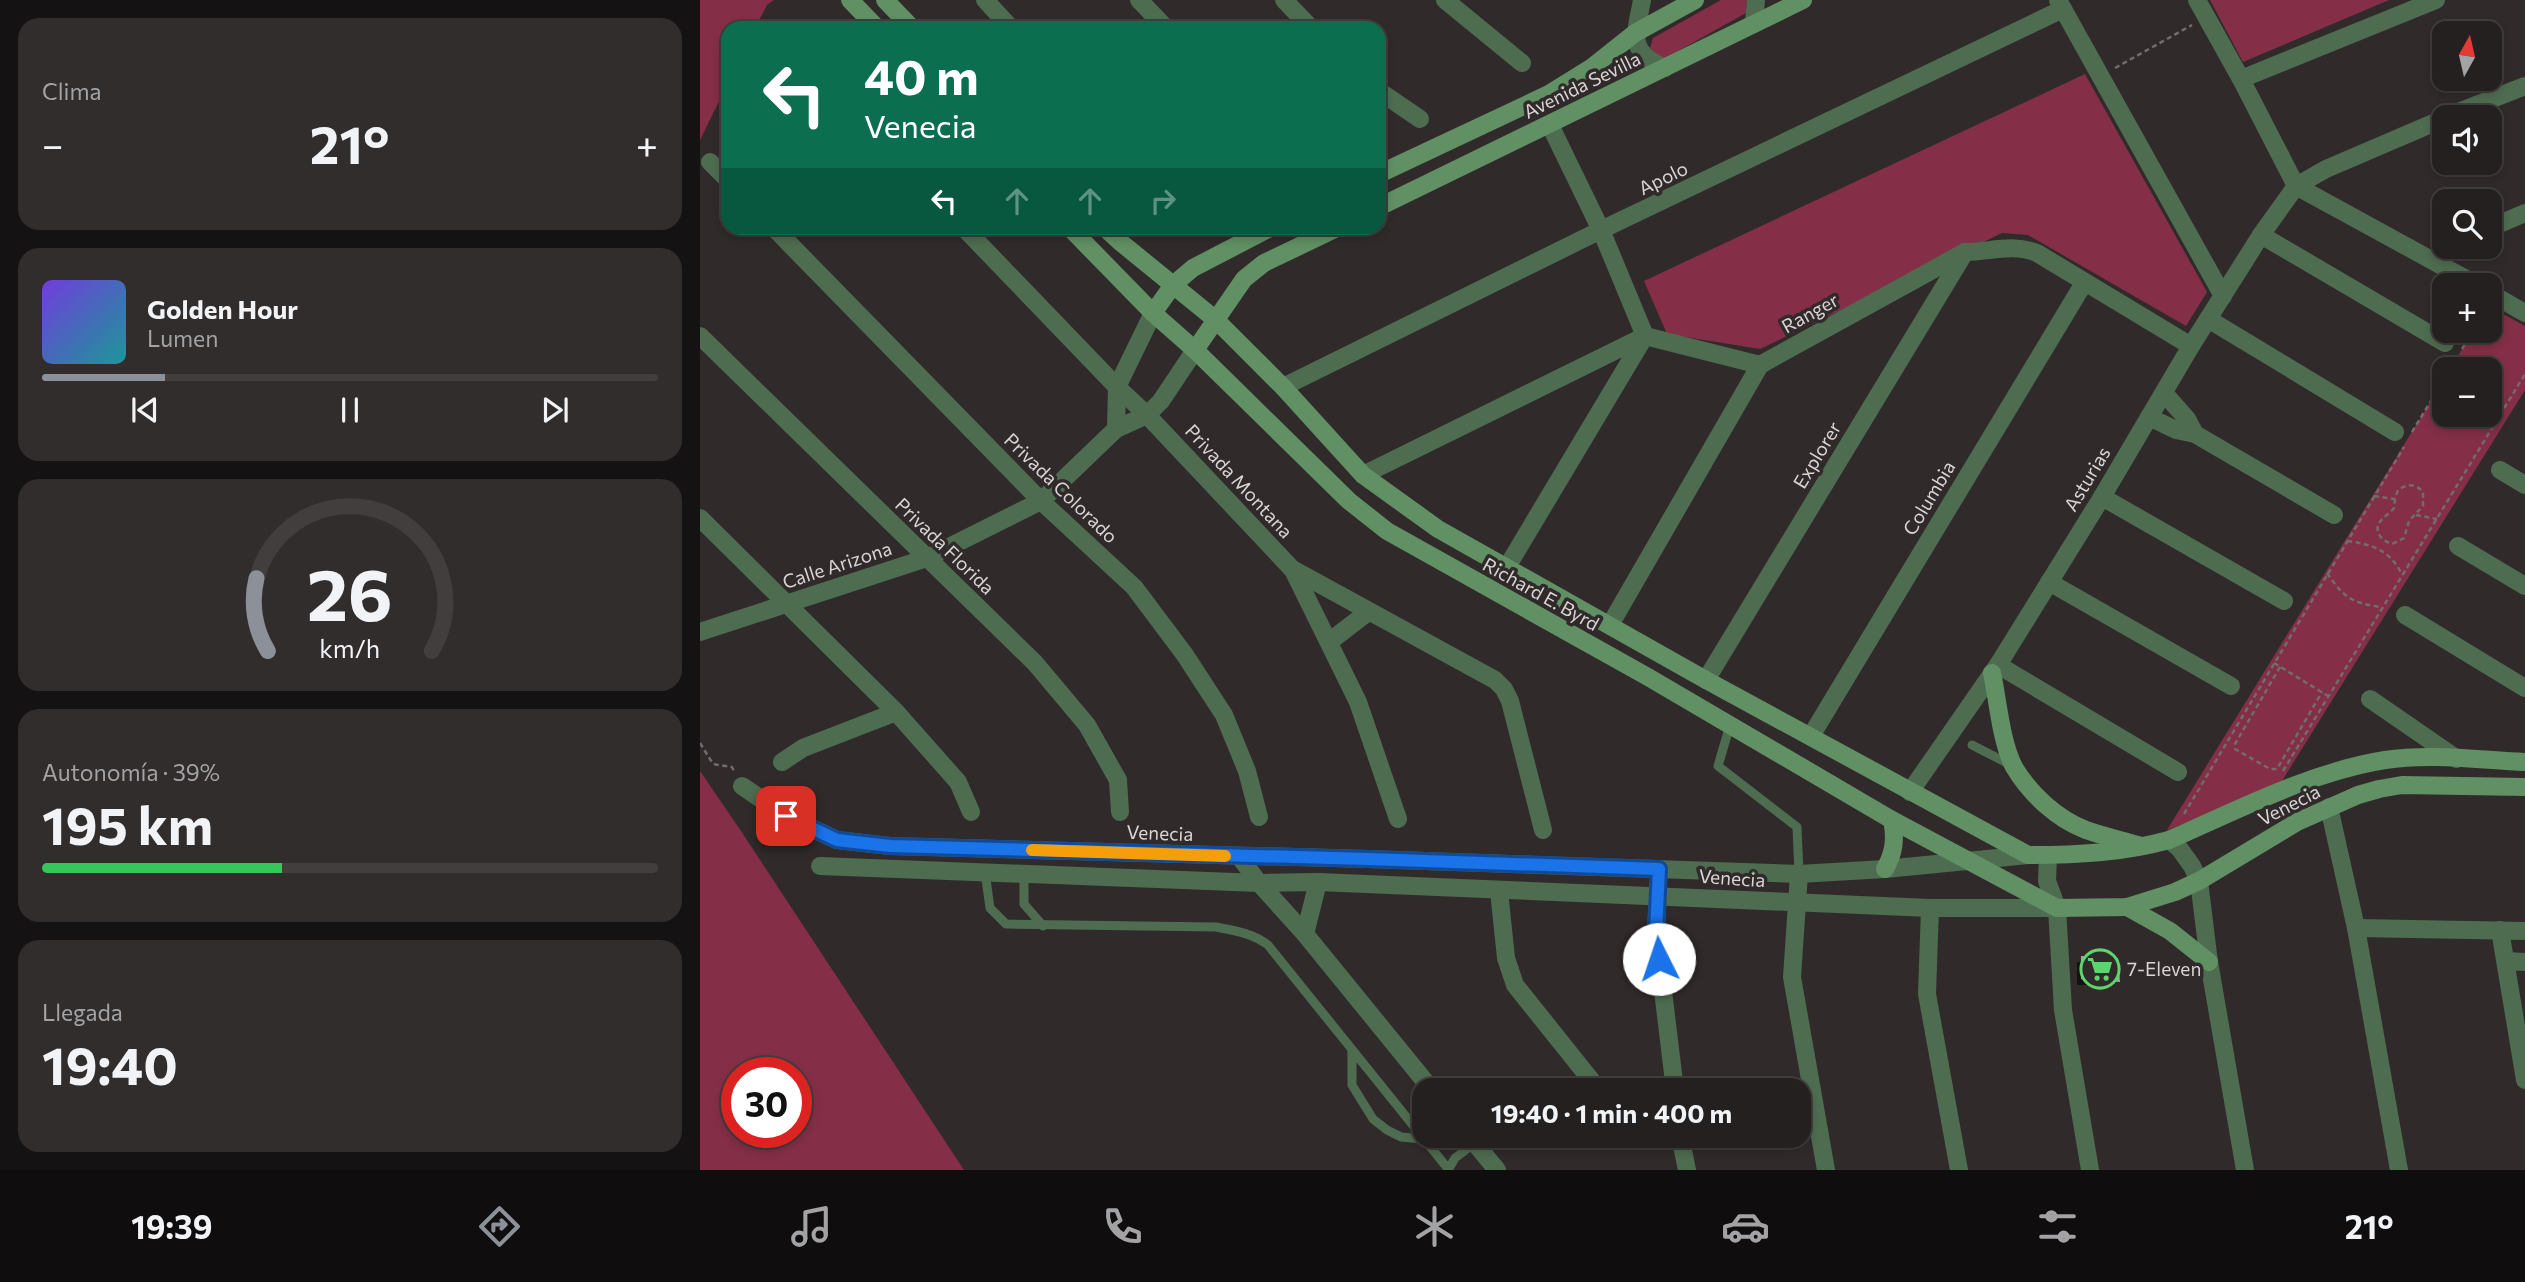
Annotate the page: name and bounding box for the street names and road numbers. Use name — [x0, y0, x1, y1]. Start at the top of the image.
street label: Avenida Sevilla — [1520, 46, 1644, 123]
street label: Apolo — [1634, 156, 1691, 199]
street label: Ranger — [1777, 287, 1842, 337]
street label: Explorer — [1788, 417, 1846, 492]
street label: Privada Montana — [1181, 419, 1298, 542]
street label: Privada Colorado — [1000, 428, 1123, 548]
street label: Asturias — [2058, 442, 2115, 515]
street label: Columbia — [1897, 456, 1960, 539]
street label: Privada Florida — [891, 493, 1000, 599]
street label: Calle Arizona — [779, 536, 894, 593]
street label: Richard E. Byrd — [1479, 552, 1603, 635]
street label: Venecia — [2254, 779, 2324, 830]
street label: Venecia — [1126, 820, 1194, 845]
street label: Venecia — [1698, 864, 1766, 891]

